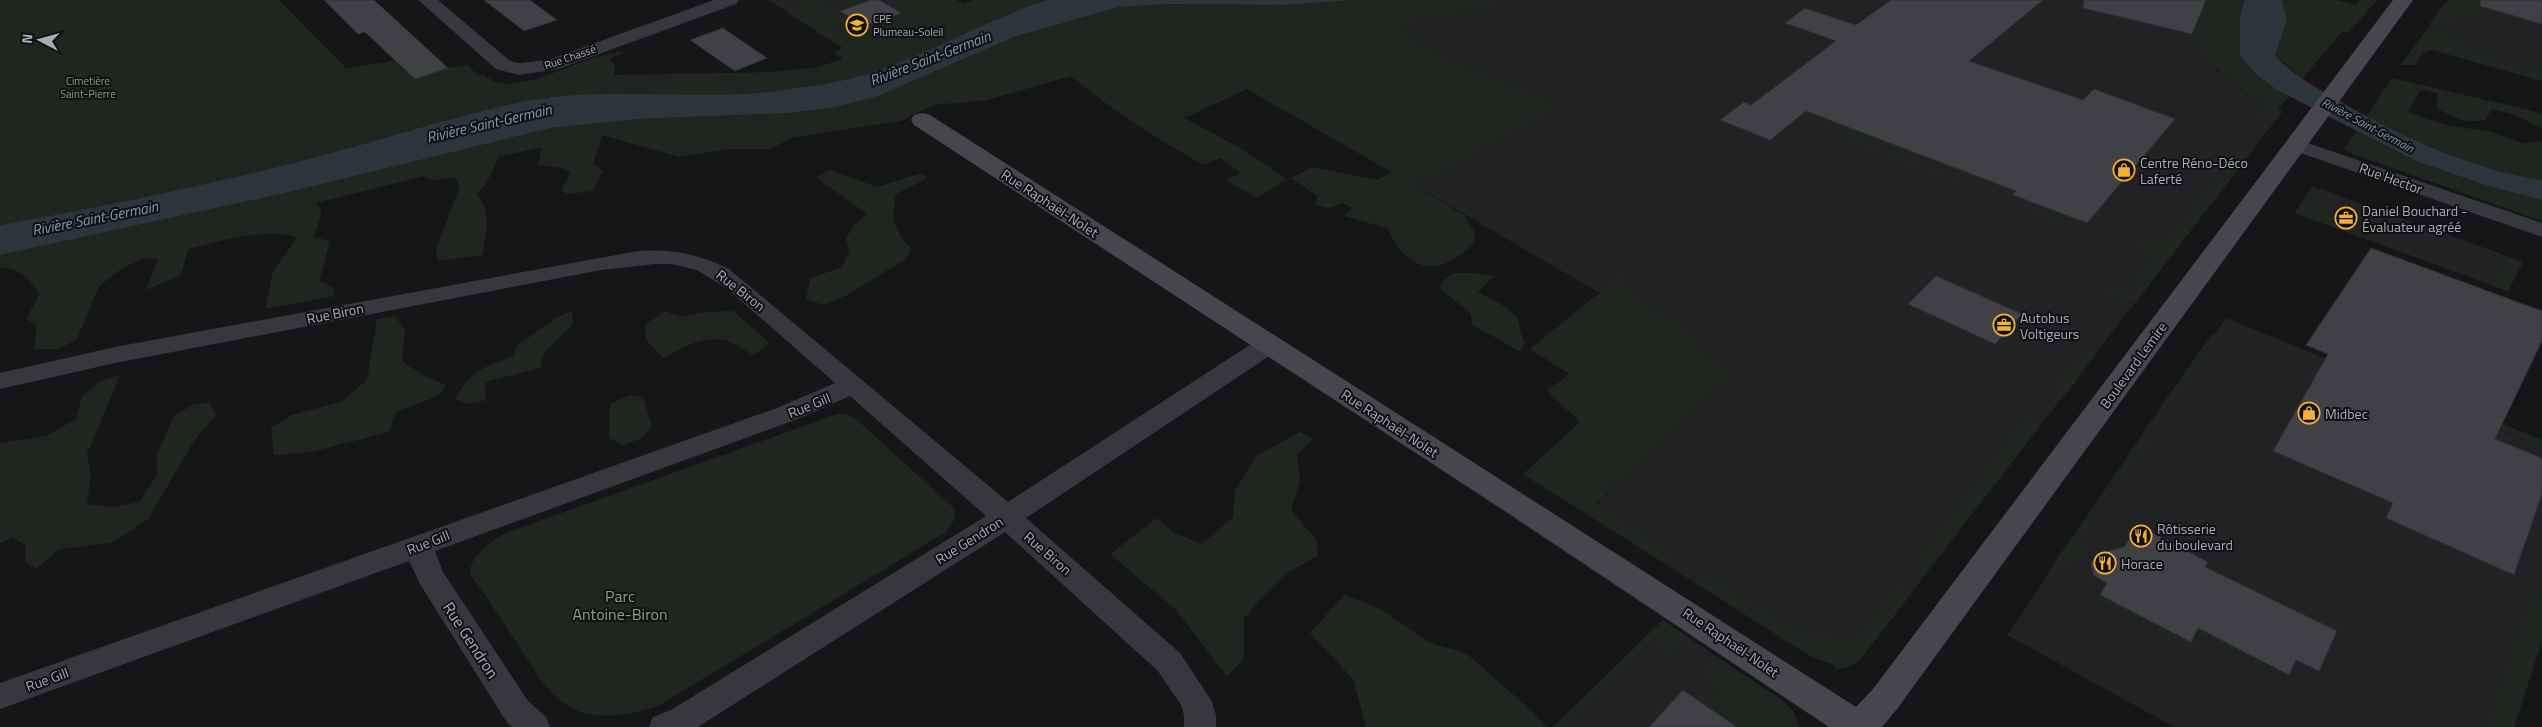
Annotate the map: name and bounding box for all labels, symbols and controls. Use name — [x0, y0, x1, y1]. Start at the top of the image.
place label: CPE Plumeau-Soleil — [873, 11, 943, 40]
school or university icon: CPE Plumeau-Soleil — [845, 13, 869, 37]
north arrow — [15, 15, 65, 65]
water label: Rivière Saint-Germain — [866, 24, 994, 92]
text: N — [16, 33, 38, 45]
street label: Rue Chassé — [542, 41, 598, 73]
park label: Cimetière Saint-Pierre — [60, 73, 116, 102]
water label: Rivière Saint-Germain — [2318, 93, 2419, 158]
water label: Rivière Saint-Germain — [424, 97, 554, 149]
place label: Centre Réno-Déco Laferté — [2140, 152, 2248, 189]
street label: Rue Hector — [2356, 157, 2426, 199]
shop icon: Centre Réno-Déco Laferté — [2112, 158, 2136, 182]
street label: Rue Raphaël-Nolet — [997, 164, 1103, 242]
water label: Rivière Saint-Germain — [30, 194, 160, 241]
place label: Daniel Bouchard - Évaluateur agréé — [2362, 200, 2467, 237]
office icon: Daniel Bouchard - Évaluateur agréé — [2334, 206, 2358, 230]
street label: Rue Biron — [712, 264, 770, 316]
street label: Rue Biron — [305, 297, 365, 329]
place label: Autobus Voltigeurs — [2020, 307, 2079, 344]
office icon: Autobus Voltigeurs — [1992, 313, 2016, 337]
street label: Boulevard Lemire — [2094, 317, 2172, 413]
street label: Rue Raphaël-Nolet — [1337, 384, 1443, 462]
street label: Rue Gill — [785, 387, 833, 423]
shop icon: Midbec — [2297, 401, 2321, 425]
place label: Midbec — [2325, 403, 2368, 424]
street label: Rue Gendron — [931, 511, 1007, 569]
place label: Rôtisserie du boulevard — [2157, 518, 2233, 555]
street label: Rue Gill — [404, 524, 452, 560]
restaurant icon: Rôtisserie du boulevard — [2129, 524, 2153, 548]
street label: Rue Biron — [1019, 526, 1077, 580]
restaurant icon: Horace — [2093, 551, 2117, 575]
place label: Horace — [2121, 553, 2163, 574]
park label: Parc Antoine-Biron — [572, 584, 668, 626]
street label: Rue Gendron — [437, 597, 505, 683]
street label: Rue Raphaël-Nolet — [1679, 602, 1783, 682]
street label: Rue Gill — [23, 662, 71, 696]

